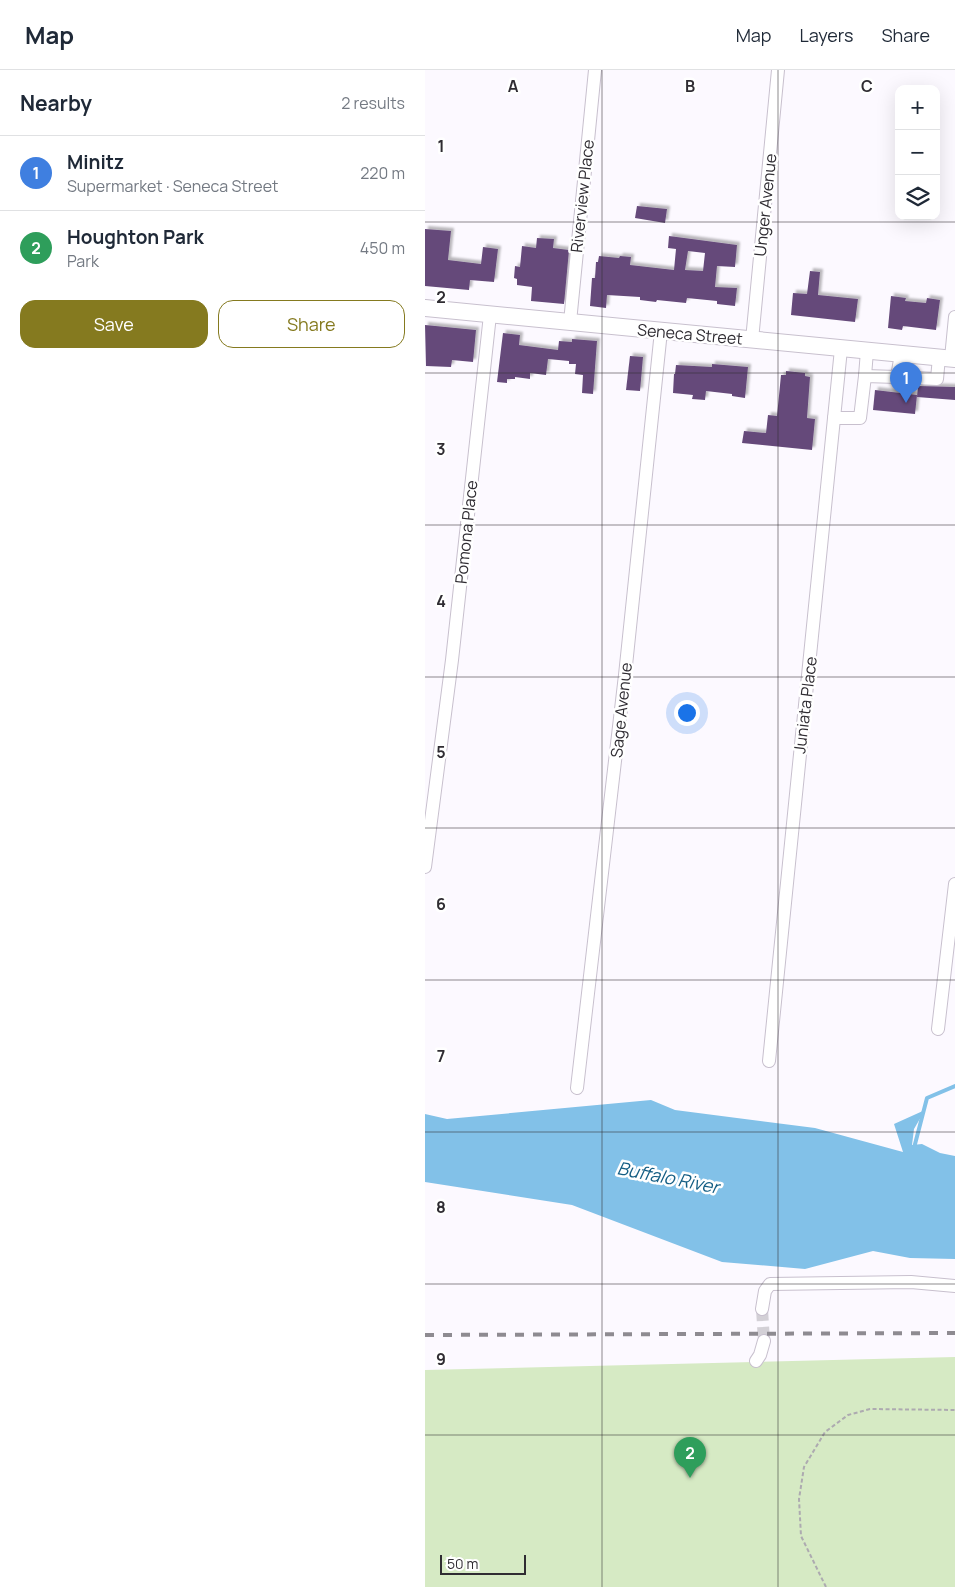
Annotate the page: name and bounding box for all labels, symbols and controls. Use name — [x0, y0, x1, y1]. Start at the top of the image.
text: Map — [25, 18, 74, 51]
text: Map — [736, 23, 771, 47]
text: Layers — [799, 23, 853, 47]
text: Share — [881, 23, 930, 47]
text: A — [508, 75, 519, 97]
text: B — [685, 75, 695, 97]
text: C — [861, 75, 873, 97]
map controls — [895, 85, 940, 220]
button: + — [895, 85, 940, 130]
text: Nearby — [20, 89, 92, 117]
text: 2 results — [341, 92, 405, 114]
button: − — [895, 130, 940, 175]
text: 1 — [437, 135, 445, 157]
street label: Riverview Place — [565, 138, 599, 254]
text: Minitz — [67, 149, 124, 175]
street label: Unger Avenue — [749, 152, 781, 258]
text: 1 — [32, 162, 40, 184]
text: 220 m — [360, 162, 405, 184]
text: Supermarket · Seneca Street — [67, 175, 278, 197]
button: layers — [895, 175, 940, 220]
text: Houghton Park — [67, 224, 204, 250]
text: 2 — [31, 237, 41, 259]
text: 450 m — [360, 237, 405, 259]
text: Park — [67, 250, 99, 272]
text: 2 — [436, 286, 446, 308]
button: Save — [20, 300, 208, 348]
button: Share — [218, 300, 405, 348]
street label: Seneca Street — [636, 318, 744, 350]
pin: 1 — [890, 362, 922, 403]
text: 3 — [436, 438, 446, 460]
street label: Pomona Place — [450, 479, 482, 585]
text: 4 — [436, 590, 446, 612]
street label: Juniata Place — [788, 655, 822, 755]
street label: Sage Avenue — [605, 661, 637, 759]
your location — [674, 700, 700, 726]
text: 5 — [436, 741, 446, 763]
text: 6 — [436, 893, 446, 915]
text: 7 — [437, 1045, 445, 1067]
water label: Buffalo River — [615, 1155, 724, 1199]
text: 8 — [436, 1196, 446, 1218]
text: 9 — [436, 1348, 446, 1370]
pin: 2 — [674, 1437, 706, 1478]
scale bar — [440, 1552, 526, 1575]
text: 50 m — [447, 1554, 478, 1573]

